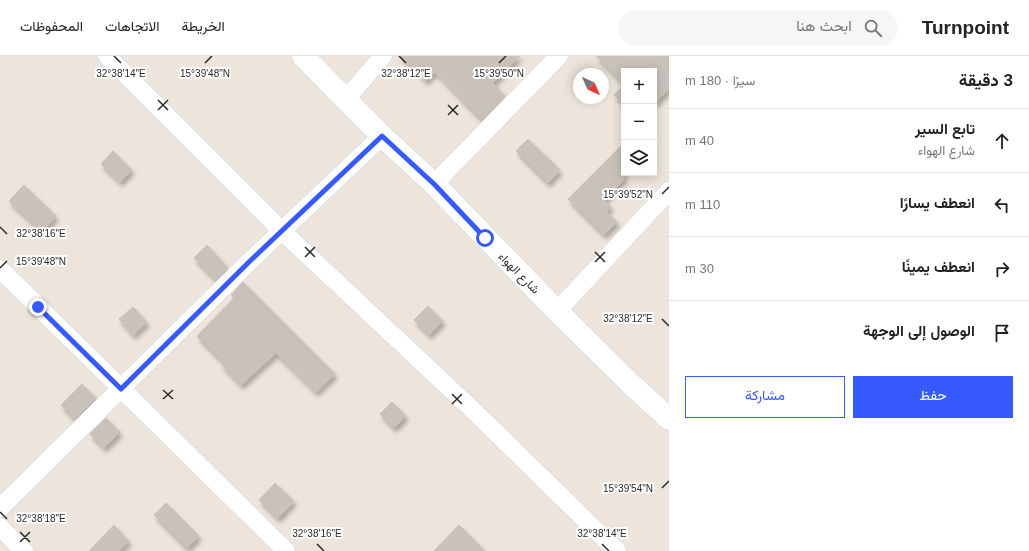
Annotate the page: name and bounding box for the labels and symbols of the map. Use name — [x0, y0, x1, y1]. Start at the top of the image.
text: 32°38'14"E — [96, 68, 146, 79]
text: 15°39'48"N — [180, 68, 230, 79]
text: 32°38'12"E — [381, 68, 431, 79]
text: 15°39'50"N — [474, 68, 524, 79]
north arrow — [573, 68, 609, 104]
text: 15°39'52"N — [603, 189, 653, 200]
text: 32°38'16"E — [16, 228, 66, 239]
route start — [476, 229, 494, 247]
street label: شارع الهواء — [494, 249, 543, 298]
text: 15°39'48"N — [16, 256, 66, 267]
route end — [29, 298, 47, 316]
text: 32°38'12"E — [603, 313, 653, 324]
text: 15°39'54"N — [603, 483, 653, 494]
text: 32°38'18"E — [16, 513, 66, 524]
text: 32°38'16"E — [292, 528, 342, 539]
text: 32°38'14"E — [577, 528, 627, 539]

